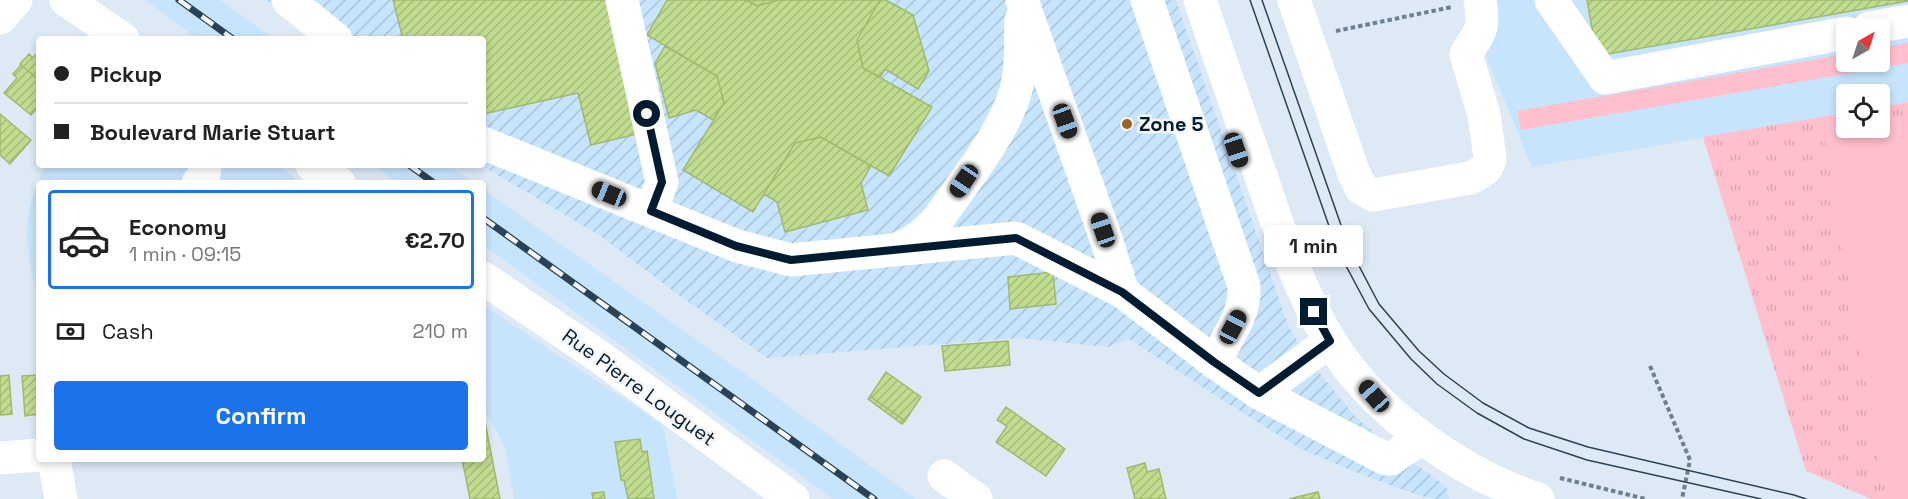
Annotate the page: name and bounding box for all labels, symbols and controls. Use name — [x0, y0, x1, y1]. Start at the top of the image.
north arrow — [1836, 18, 1890, 72]
map controls — [1836, 18, 1890, 138]
text: Pickup — [90, 60, 162, 88]
button: locate — [1836, 84, 1890, 138]
route start — [633, 100, 660, 127]
car — [1050, 101, 1080, 141]
place label: Zone 5 — [1139, 111, 1204, 137]
marker: Zone 5 — [1120, 117, 1134, 131]
text: Boulevard Marie Stuart — [90, 118, 336, 146]
car — [1222, 130, 1250, 170]
car — [946, 161, 982, 201]
car — [589, 179, 629, 209]
car — [1089, 210, 1117, 250]
icon: car — [57, 213, 111, 267]
text: Economy — [129, 213, 227, 241]
callout: 1 min — [1264, 225, 1364, 267]
text: €2.70 — [405, 226, 465, 254]
text: 1 min — [1289, 233, 1338, 259]
text: 1 min · 09:15 — [129, 241, 241, 267]
route end — [1300, 298, 1327, 325]
car — [1217, 307, 1249, 347]
icon: cash — [54, 315, 87, 348]
text: Cash — [102, 317, 154, 345]
text: 210 m — [412, 318, 468, 344]
street label: Rue Pierre Louguet — [557, 323, 721, 451]
car — [1355, 377, 1393, 415]
button: Confirm — [54, 381, 468, 450]

